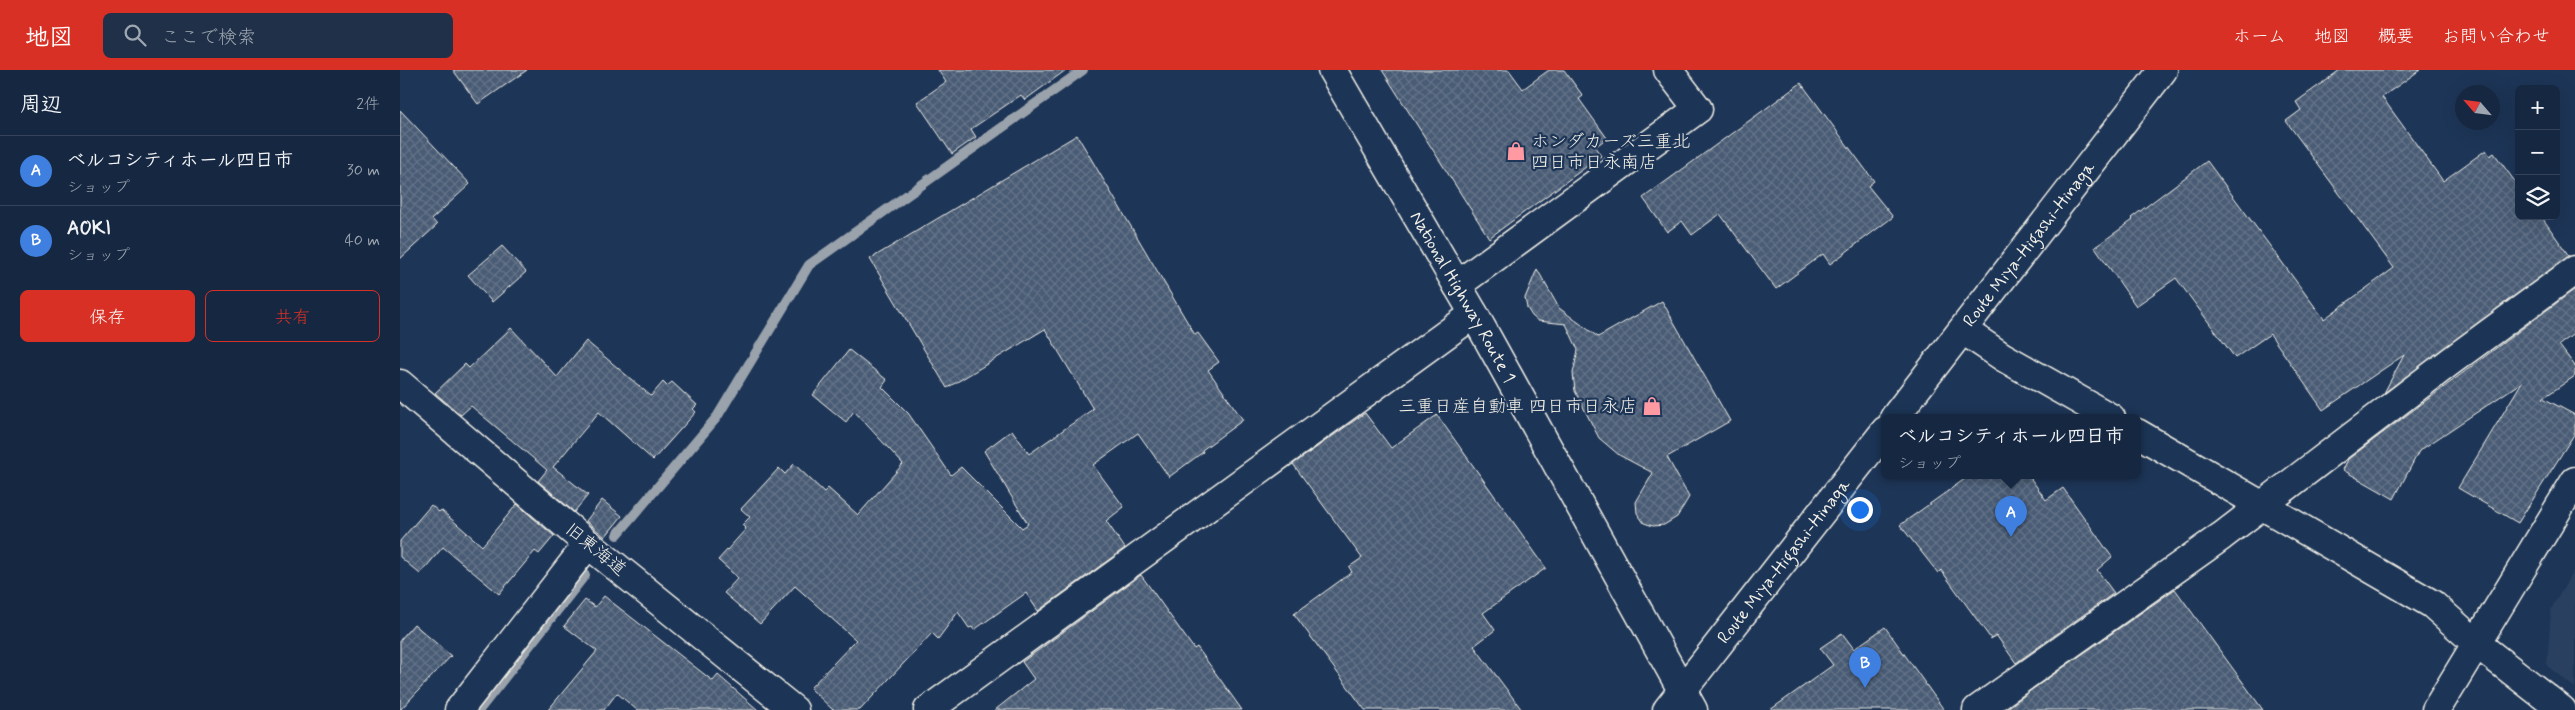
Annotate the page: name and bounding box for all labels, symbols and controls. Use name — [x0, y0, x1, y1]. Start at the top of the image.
search box — [103, 13, 453, 58]
icon: search — [121, 21, 149, 49]
text: 地図 — [25, 23, 73, 54]
text: ここで検索 — [161, 25, 256, 50]
text: ホーム — [2233, 25, 2286, 49]
text: 地図 — [2314, 25, 2350, 49]
text: 概要 — [2378, 25, 2414, 49]
text: お問い合わせ — [2442, 25, 2550, 49]
north arrow — [2455, 85, 2500, 130]
map controls — [2515, 85, 2560, 220]
button: + — [2515, 85, 2560, 130]
text: 周辺 — [20, 91, 62, 119]
text: 2件 — [356, 94, 380, 115]
place label: ホンダカーズ三重北 四日市日永南店 — [1531, 130, 1691, 175]
button: − — [2515, 130, 2560, 175]
shop icon: ホンダカーズ三重北 四日市日永南店 — [1505, 140, 1527, 162]
text: ベルコシティホール四日市 — [67, 148, 293, 173]
street label: Route Miya-Higashi-Hinaga — [1958, 157, 2101, 332]
text: A — [31, 160, 41, 181]
text: 30 m — [347, 160, 380, 181]
button: layers — [2515, 175, 2560, 220]
text: ショップ — [67, 177, 130, 198]
street label: National Highway Route 1 — [1404, 207, 1521, 387]
text: AOKI — [67, 216, 111, 241]
text: B — [31, 230, 41, 251]
text: 40 m — [344, 230, 380, 251]
text: ショップ — [67, 245, 130, 266]
button: 保存 — [20, 290, 195, 342]
button: 共有 — [205, 290, 380, 342]
place label: 三重日産自動車 四日市日永店 — [1398, 395, 1637, 419]
shop icon: 三重日産自動車 四日市日永店 — [1641, 395, 1663, 417]
popup — [1881, 414, 2141, 479]
text: ベルコシティホール四日市 — [1898, 424, 2124, 449]
text: ショップ — [1898, 453, 1961, 474]
street label: Route Miya-Higashi-Hinaga — [1712, 474, 1856, 649]
pin: A — [1995, 496, 2027, 537]
your location — [1847, 497, 1873, 523]
street label: 旧東海道 — [560, 518, 631, 582]
pin: B — [1849, 647, 1881, 688]

